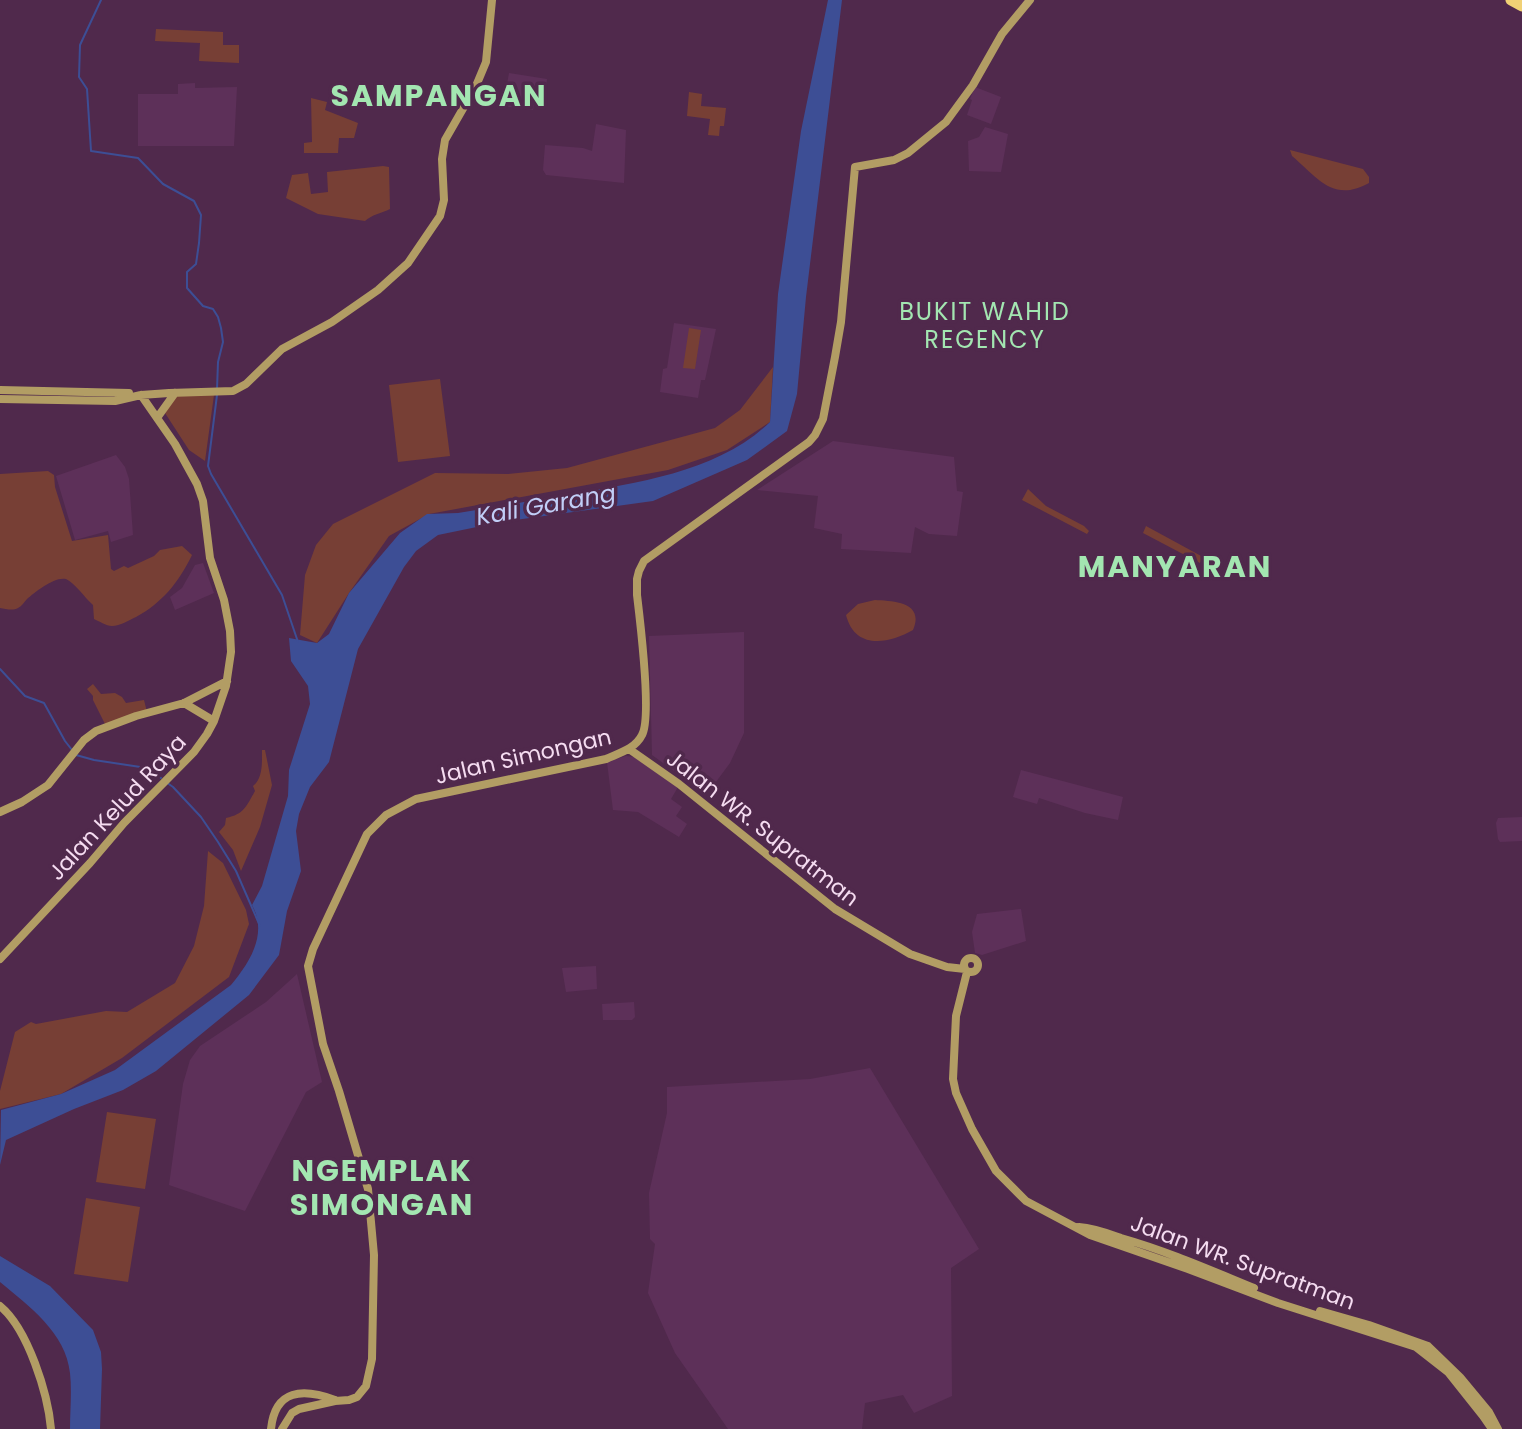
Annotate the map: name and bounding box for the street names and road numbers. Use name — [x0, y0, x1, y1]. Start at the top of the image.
street label: Jalan Simongan — [432, 721, 614, 792]
street label: Jalan Kelud Raya — [41, 728, 193, 887]
street label: Jalan WR. Supratman — [660, 743, 865, 913]
street label: Jalan WR. Supratman — [1126, 1207, 1359, 1318]

